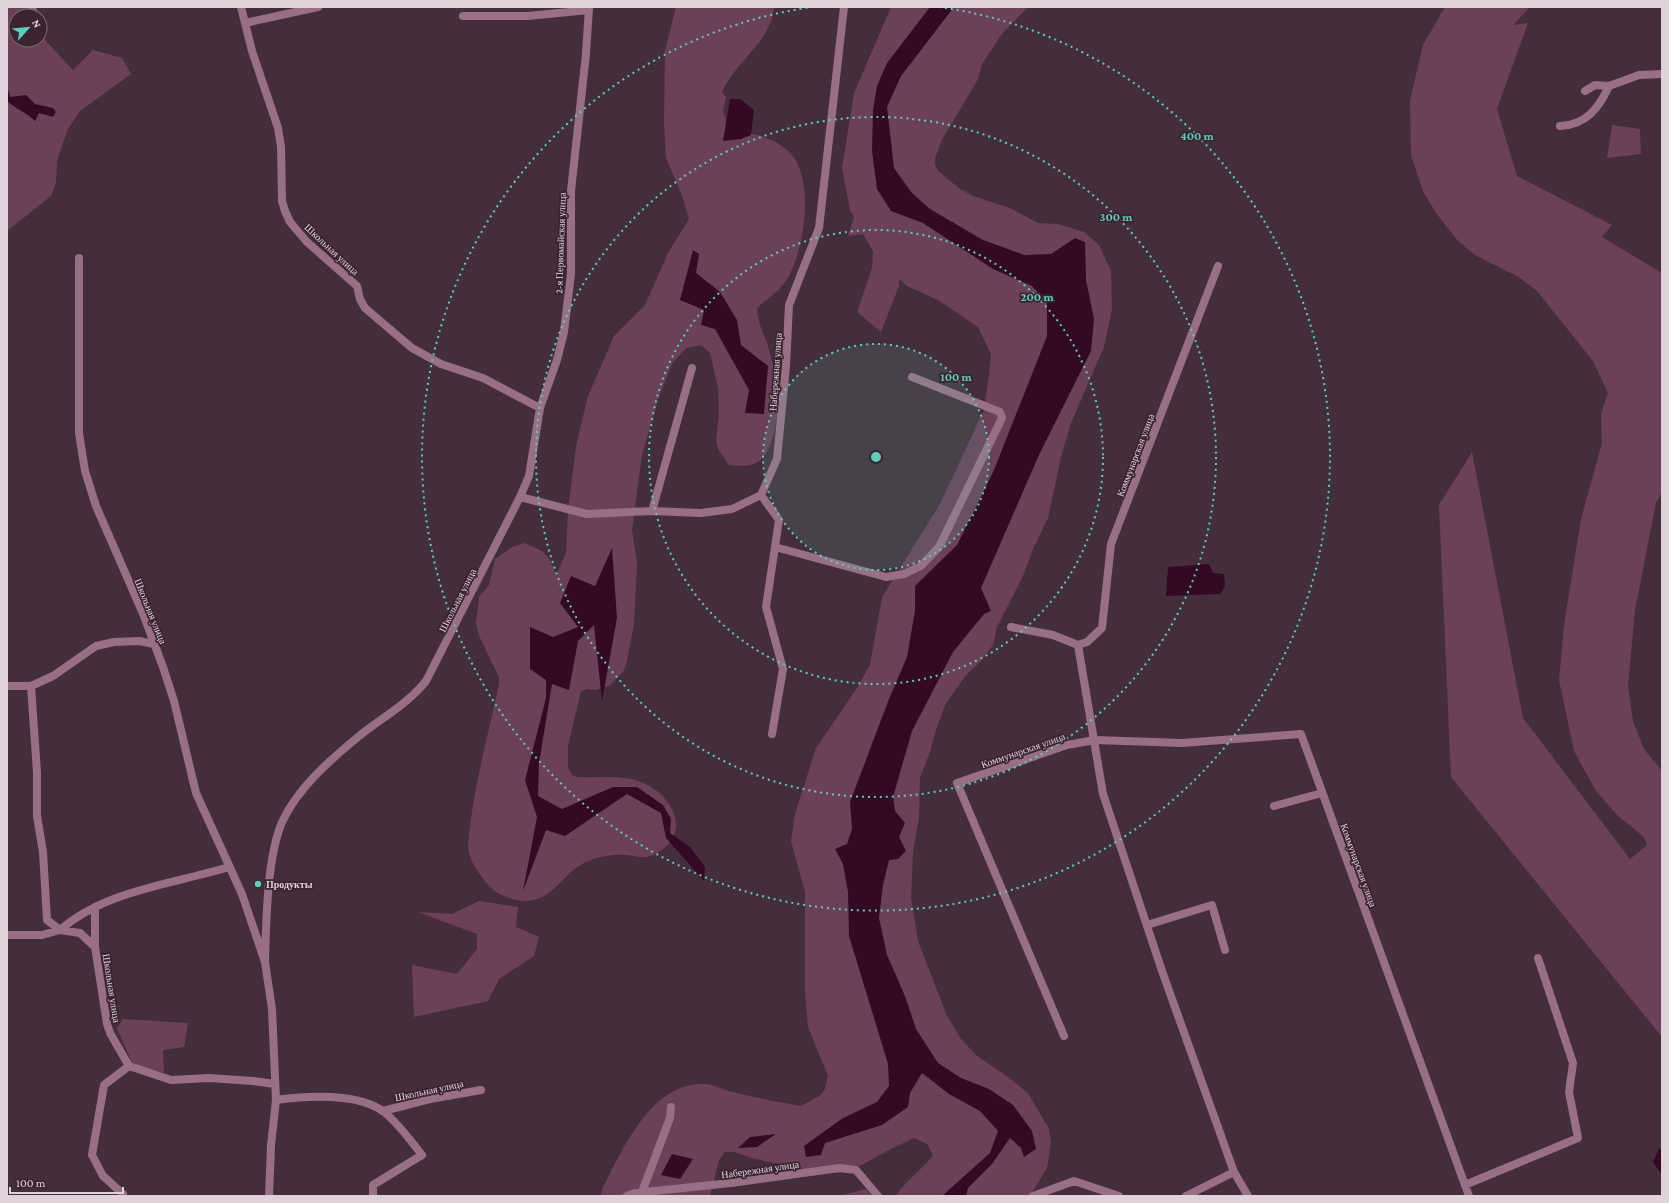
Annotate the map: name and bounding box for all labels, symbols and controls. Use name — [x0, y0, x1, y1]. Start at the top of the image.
north arrow — [8, 8, 48, 48]
text: N — [30, 17, 44, 30]
text: 400 m — [1180, 129, 1215, 143]
street label: 2-я Первомайская улица — [553, 191, 568, 294]
text: 300 m — [1100, 210, 1133, 224]
street label: Школьная улица — [302, 222, 361, 278]
text: 200 m — [1020, 290, 1054, 304]
street label: Набережная улица — [767, 332, 784, 412]
text: 100 m — [940, 370, 973, 384]
street label: Коммунарская улица — [1115, 412, 1157, 498]
centre of rings — [869, 450, 883, 464]
street label: Школьная улица — [437, 566, 478, 634]
street label: Школьная улица — [132, 577, 169, 646]
street label: Коммунарская улица — [980, 731, 1067, 770]
street label: Коммунарская улица — [1338, 822, 1379, 909]
marker: Продукты — [253, 879, 263, 889]
place label: Продукты — [266, 879, 313, 890]
street label: Школьная улица — [101, 953, 122, 1024]
street label: Школьная улица — [394, 1078, 465, 1103]
street label: Набережная улица — [721, 1159, 800, 1180]
scale bar — [10, 1169, 123, 1195]
text: 100 m — [16, 1176, 46, 1190]

